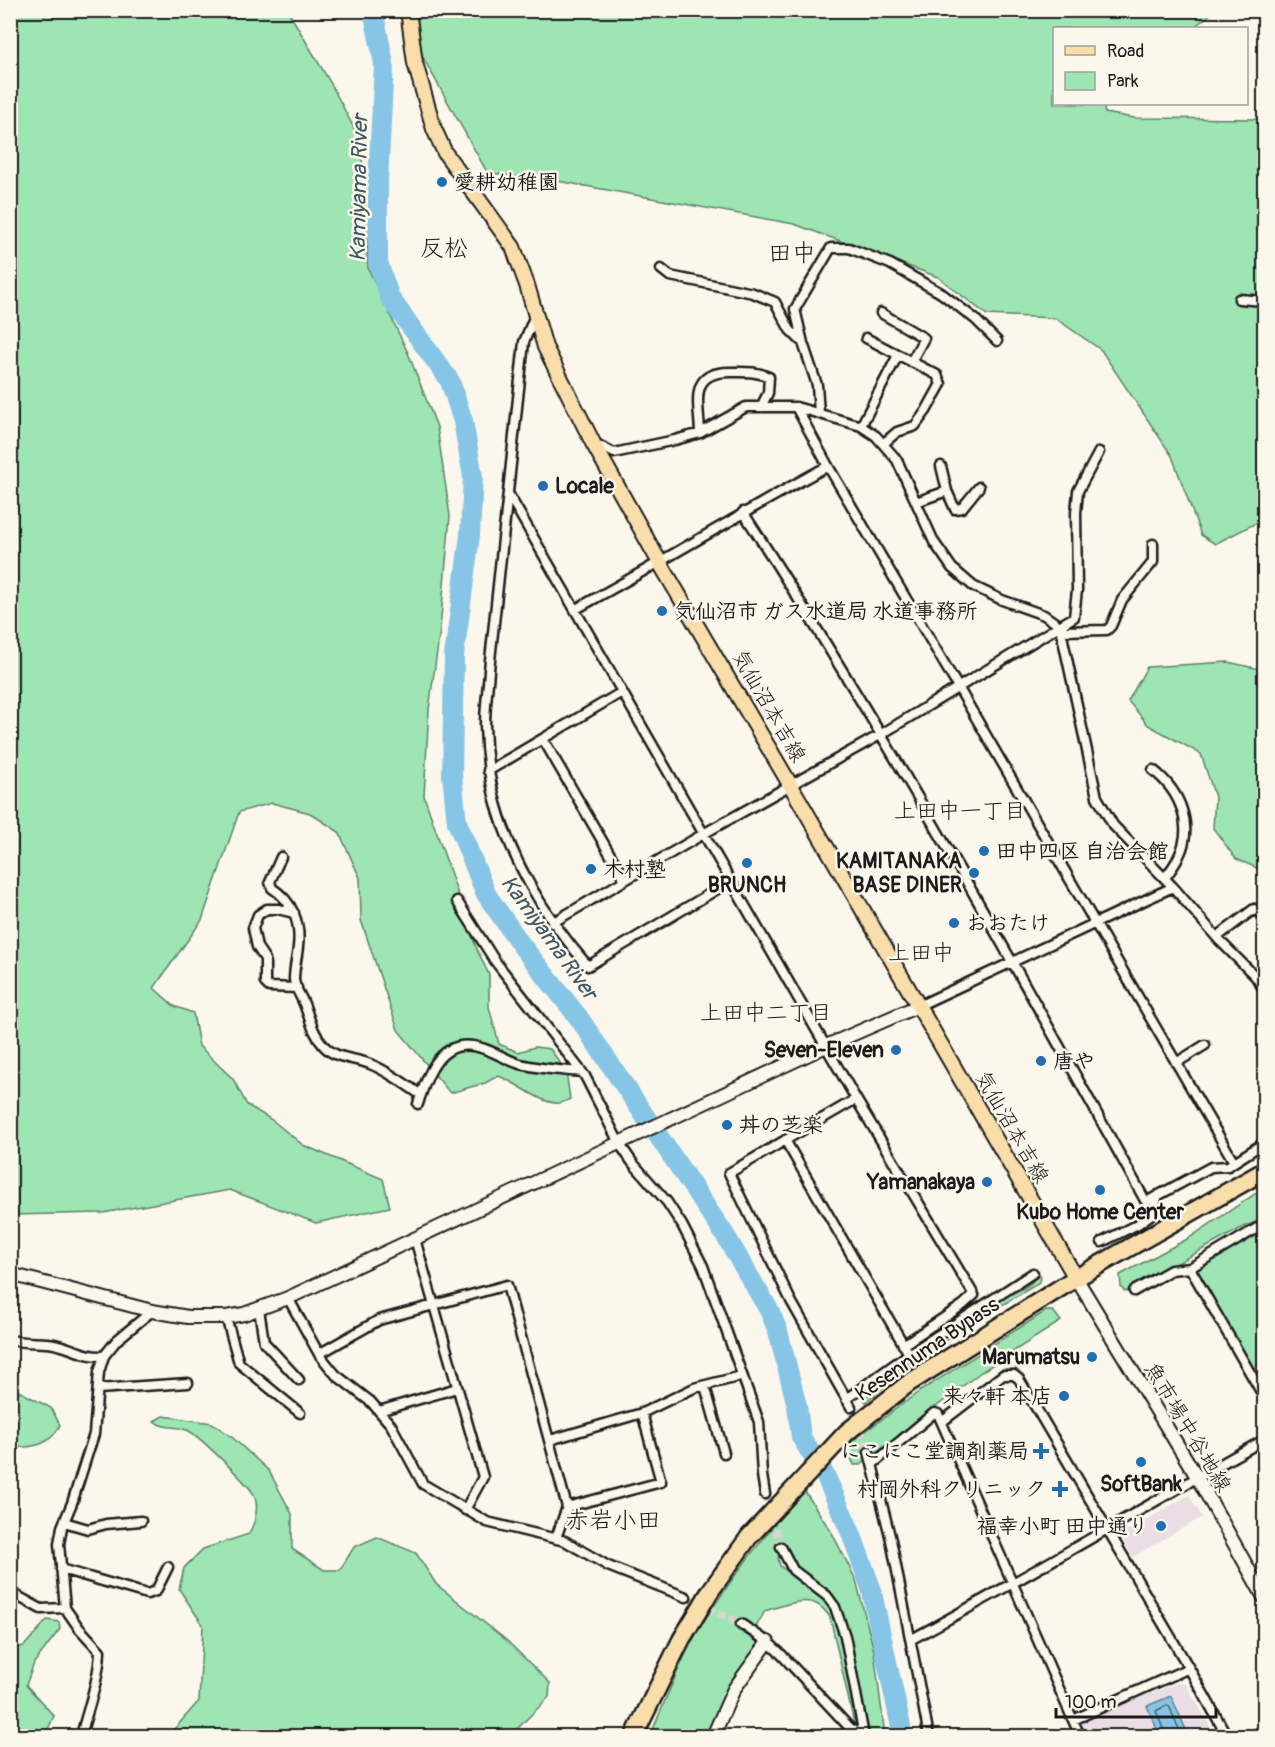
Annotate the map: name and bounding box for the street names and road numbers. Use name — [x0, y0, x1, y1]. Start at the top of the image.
street label: 気仙沼本吉線 — [725, 645, 812, 768]
street label: 気仙沼本吉線 — [968, 1066, 1055, 1189]
street label: Kesennuma Bypass — [850, 1291, 1005, 1408]
street label: 魚市場中谷地線 — [1138, 1357, 1237, 1497]

